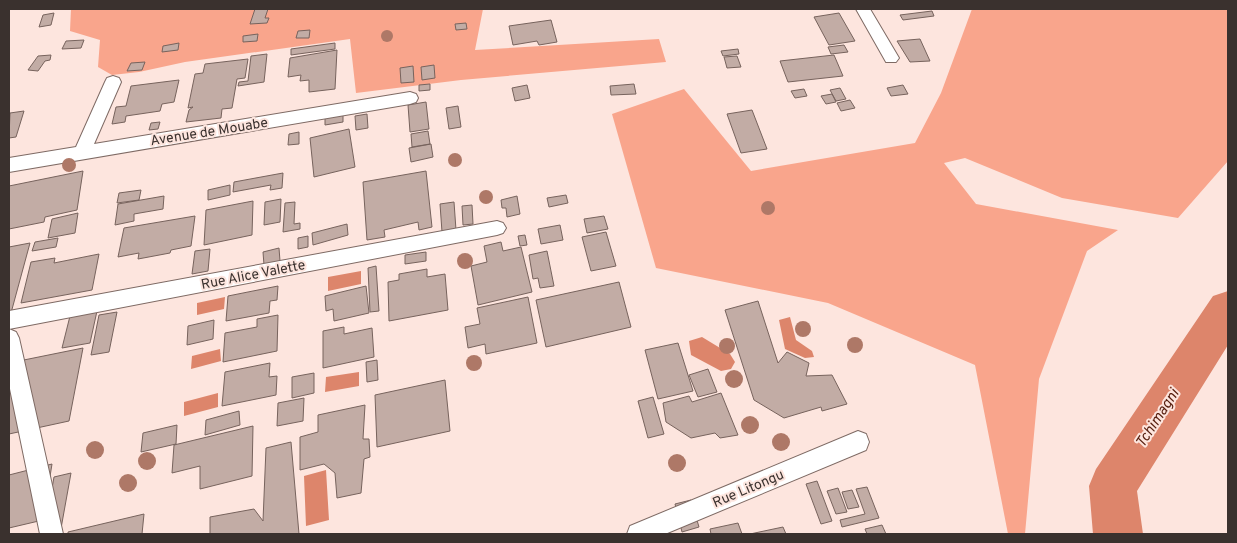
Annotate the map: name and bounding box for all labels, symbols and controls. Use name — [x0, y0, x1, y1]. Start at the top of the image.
street label: Avenue de Mouabe — [149, 115, 269, 150]
street label: Rue Alice Valette — [200, 257, 307, 294]
water label: Tchimagni — [1132, 385, 1185, 452]
street label: Rue Litongu — [710, 467, 787, 512]

